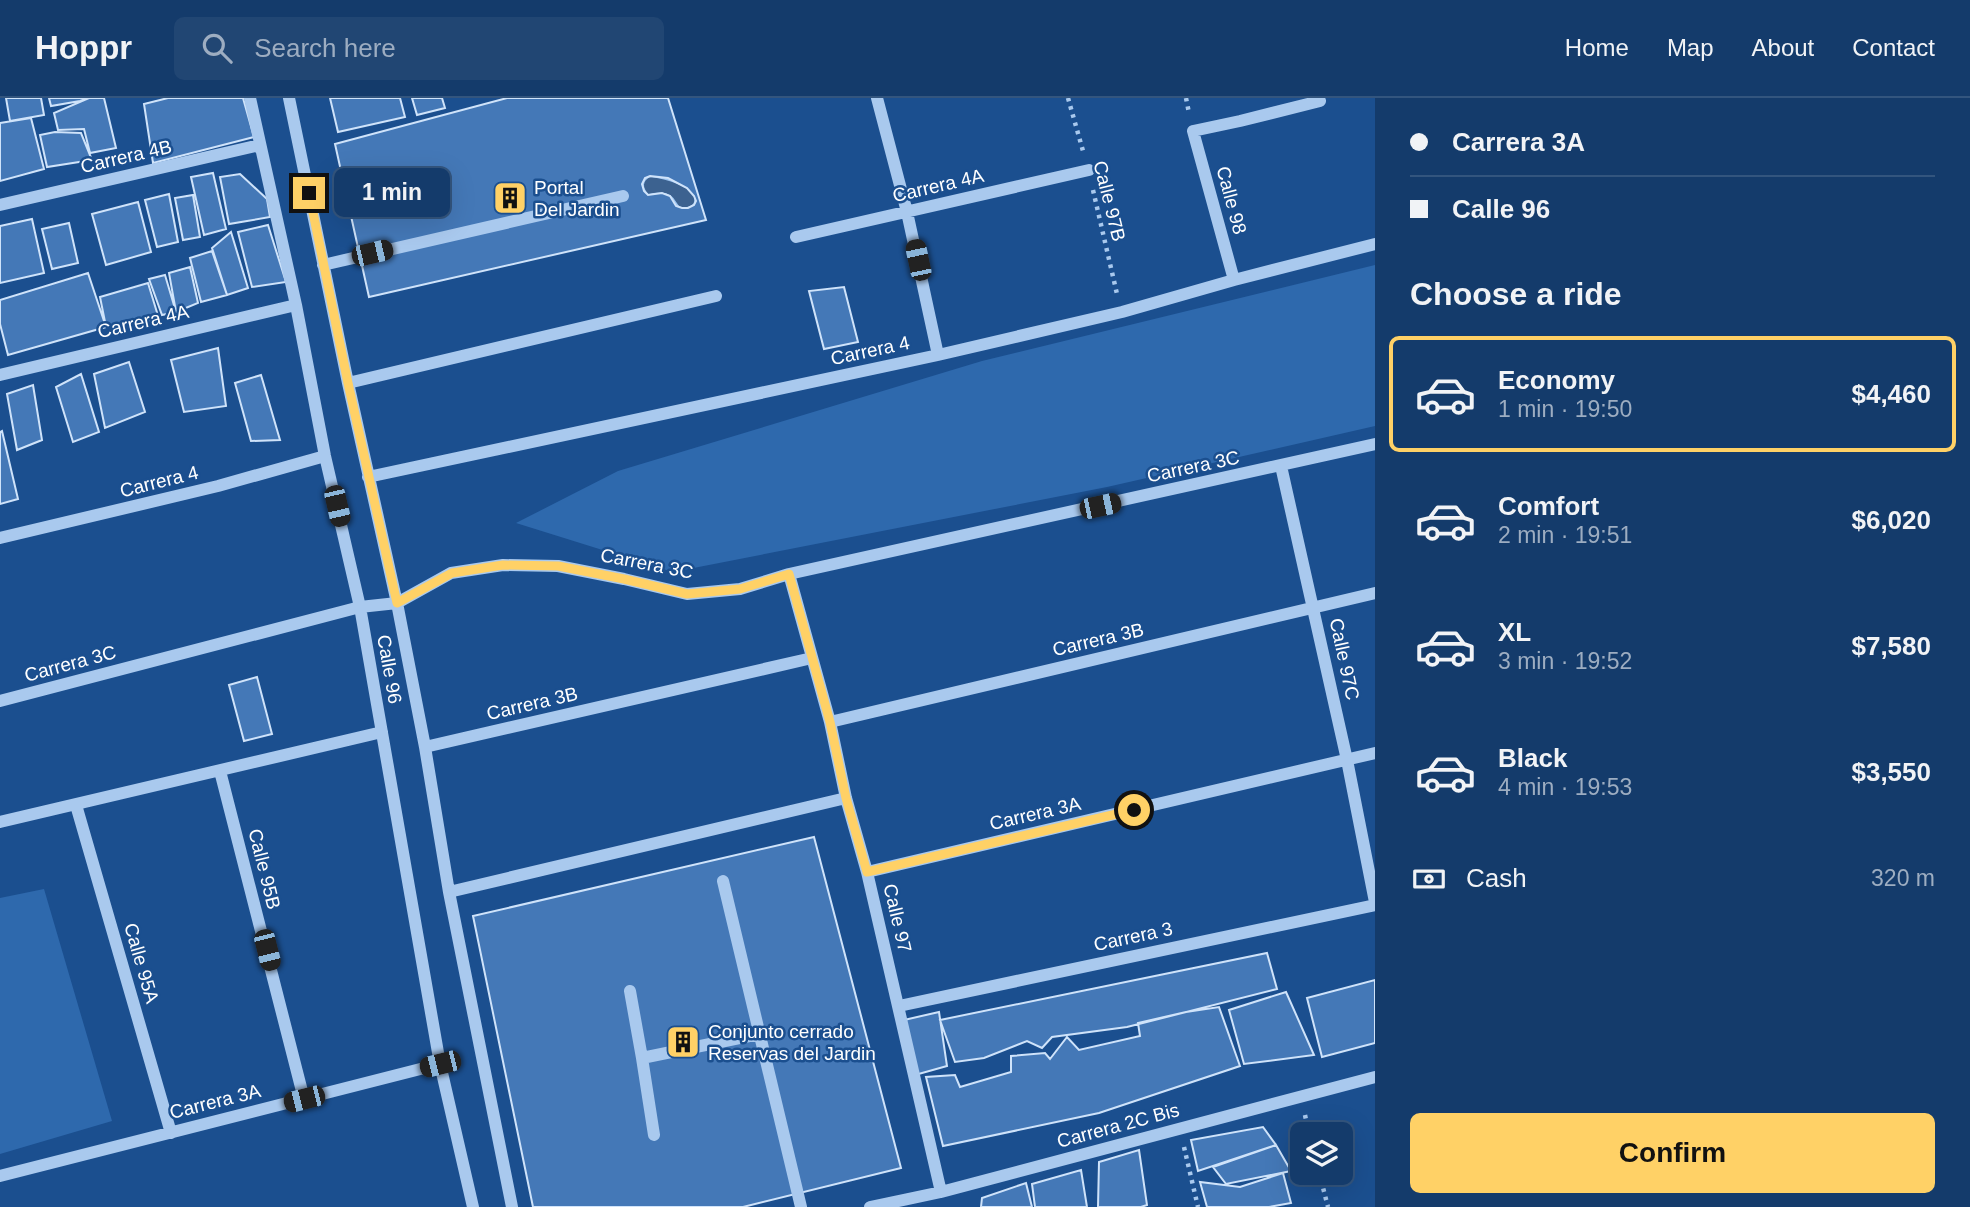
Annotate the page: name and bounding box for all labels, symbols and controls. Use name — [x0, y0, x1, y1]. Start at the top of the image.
search box — [174, 17, 664, 80]
text: Hoppr — [35, 29, 132, 66]
icon: search — [198, 29, 236, 67]
text: Search here — [254, 33, 396, 63]
text: Home — [1565, 34, 1629, 61]
text: Map — [1667, 34, 1714, 61]
text: About — [1752, 34, 1814, 61]
text: Contact — [1852, 34, 1935, 61]
text: Carrera 3A — [1452, 127, 1585, 157]
street label: Carrera 4B — [78, 136, 174, 177]
street label: Calle 97B — [1089, 159, 1130, 244]
street label: Calle 98 — [1212, 164, 1251, 237]
street label: Carrera 4A — [890, 165, 986, 206]
callout: 1 min — [334, 168, 449, 217]
route end — [293, 177, 325, 209]
place label: Portal Del Jardin — [534, 177, 620, 220]
text: 1 min — [362, 179, 422, 205]
building icon: Portal Del Jardin — [491, 179, 529, 217]
text: Calle 96 — [1452, 194, 1550, 224]
car — [904, 237, 933, 283]
car — [350, 238, 395, 268]
text: Choose a ride — [1410, 276, 1622, 312]
street label: Carrera 4A — [95, 301, 191, 342]
street label: Carrera 4 — [829, 332, 912, 369]
icon: car — [1414, 363, 1477, 426]
text: Economy — [1498, 365, 1615, 395]
text: $4,460 — [1851, 379, 1931, 409]
text: 1 min · 19:50 — [1498, 396, 1632, 422]
street label: Carrera 3C — [1145, 446, 1241, 487]
street label: Carrera 4 — [118, 461, 201, 501]
car — [323, 483, 352, 529]
icon: car — [1414, 489, 1477, 552]
car — [1078, 491, 1123, 521]
text: Comfort — [1498, 491, 1599, 521]
text: $6,020 — [1851, 505, 1931, 535]
text: 2 min · 19:51 — [1498, 522, 1632, 548]
street label: Carrera 3C — [599, 544, 695, 583]
icon: car — [1414, 615, 1477, 678]
street label: Calle 97C — [1326, 616, 1363, 702]
text: XL — [1498, 617, 1531, 647]
street label: Carrera 3B — [1050, 619, 1146, 660]
text: $7,580 — [1851, 631, 1931, 661]
street label: Calle 96 — [373, 633, 406, 705]
street label: Carrera 3C — [22, 641, 118, 686]
text: 3 min · 19:52 — [1498, 648, 1632, 674]
street label: Carrera 3B — [484, 683, 580, 724]
icon: car — [1414, 741, 1477, 804]
text: Black — [1498, 743, 1567, 773]
text: $3,550 — [1851, 757, 1931, 787]
text: 4 min · 19:53 — [1498, 774, 1632, 800]
street label: Carrera 3A — [987, 793, 1083, 834]
route start — [1118, 794, 1150, 826]
street label: Calle 95B — [244, 827, 285, 912]
icon: cash — [1410, 860, 1448, 898]
text: Cash — [1466, 863, 1527, 893]
text: 320 m — [1871, 865, 1935, 891]
street label: Calle 97 — [879, 882, 916, 954]
street label: Carrera 3 — [1092, 918, 1175, 955]
street label: Calle 95A — [120, 921, 163, 1006]
car — [252, 927, 283, 973]
place label: Conjunto cerrado Reservas del Jardin — [708, 1021, 876, 1064]
building icon: Conjunto cerrado Reservas del Jardin — [664, 1023, 702, 1061]
car — [418, 1049, 463, 1079]
street label: Carrera 3A — [167, 1080, 263, 1123]
car — [282, 1084, 327, 1114]
street label: Carrera 2C Bis — [1055, 1099, 1182, 1152]
button: Confirm — [1410, 1113, 1935, 1193]
map controls — [1290, 1122, 1353, 1185]
button: layers — [1290, 1122, 1353, 1185]

